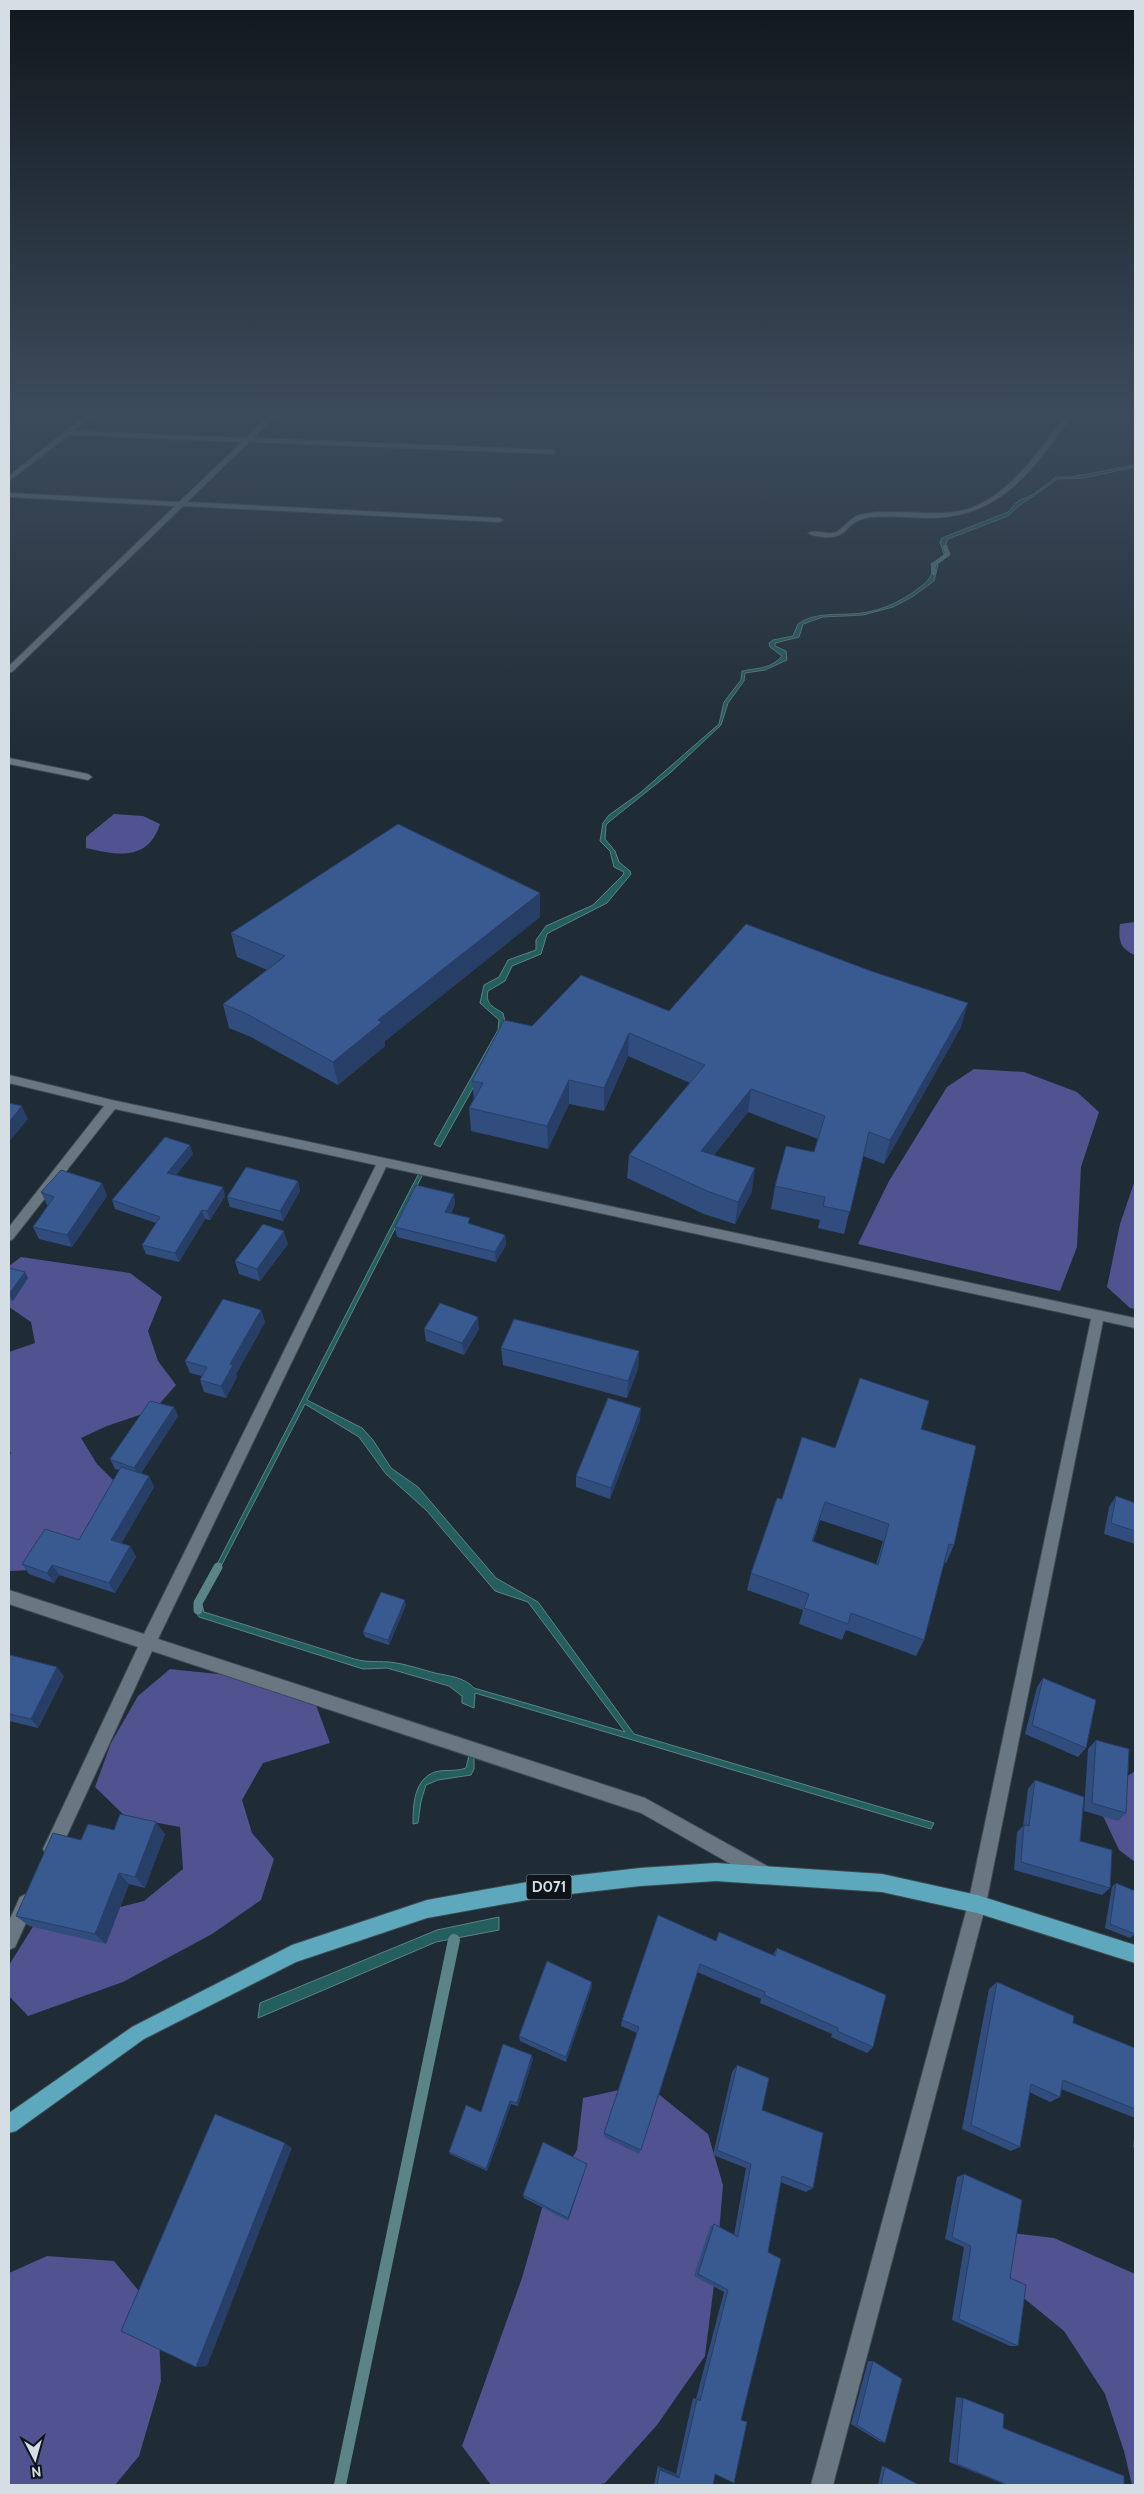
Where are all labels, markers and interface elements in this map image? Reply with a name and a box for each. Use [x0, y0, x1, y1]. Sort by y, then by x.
road number: D071 [526, 1874, 572, 1900]
north arrow [10, 2434, 60, 2484]
text: N [30, 2462, 42, 2481]

